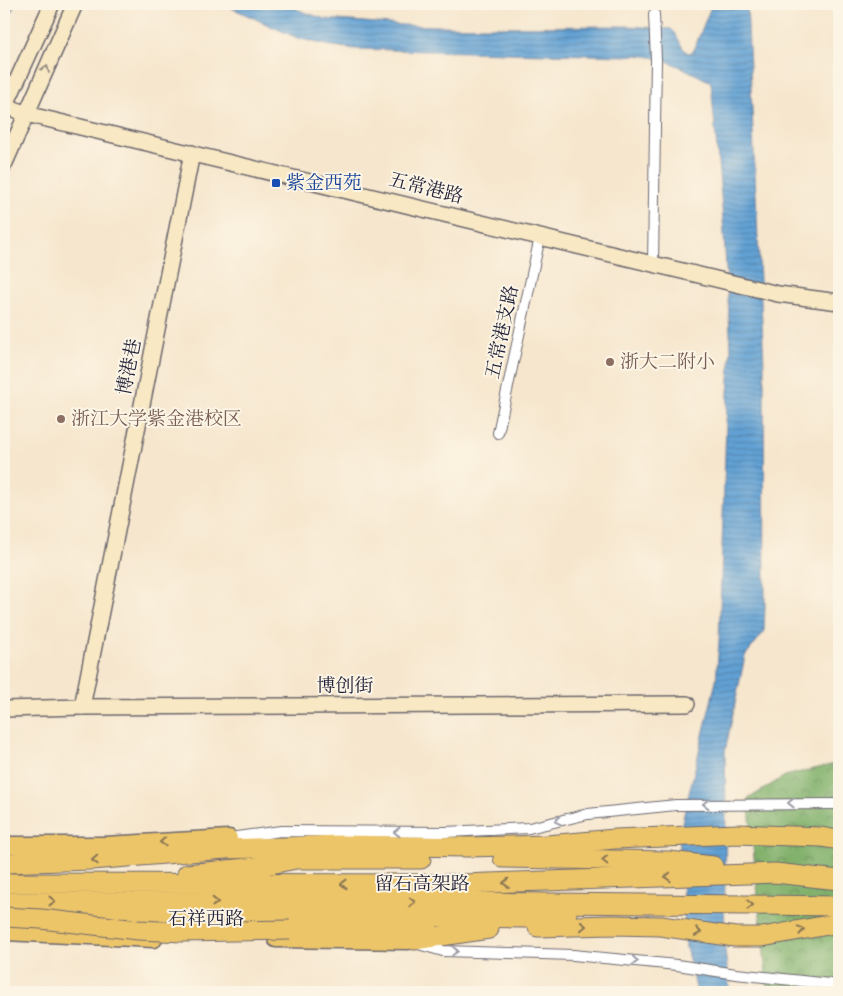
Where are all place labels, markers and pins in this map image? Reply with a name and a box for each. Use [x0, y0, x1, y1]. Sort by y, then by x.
place label: 紫金西苑 [286, 170, 362, 196]
marker: 紫金西苑 [270, 177, 282, 189]
place label: 浙大二附小 [620, 349, 715, 375]
marker: 浙大二附小 [604, 356, 616, 368]
place label: 浙江大学紫金港校区 [71, 406, 242, 432]
marker: 浙江大学紫金港校区 [55, 413, 67, 425]

